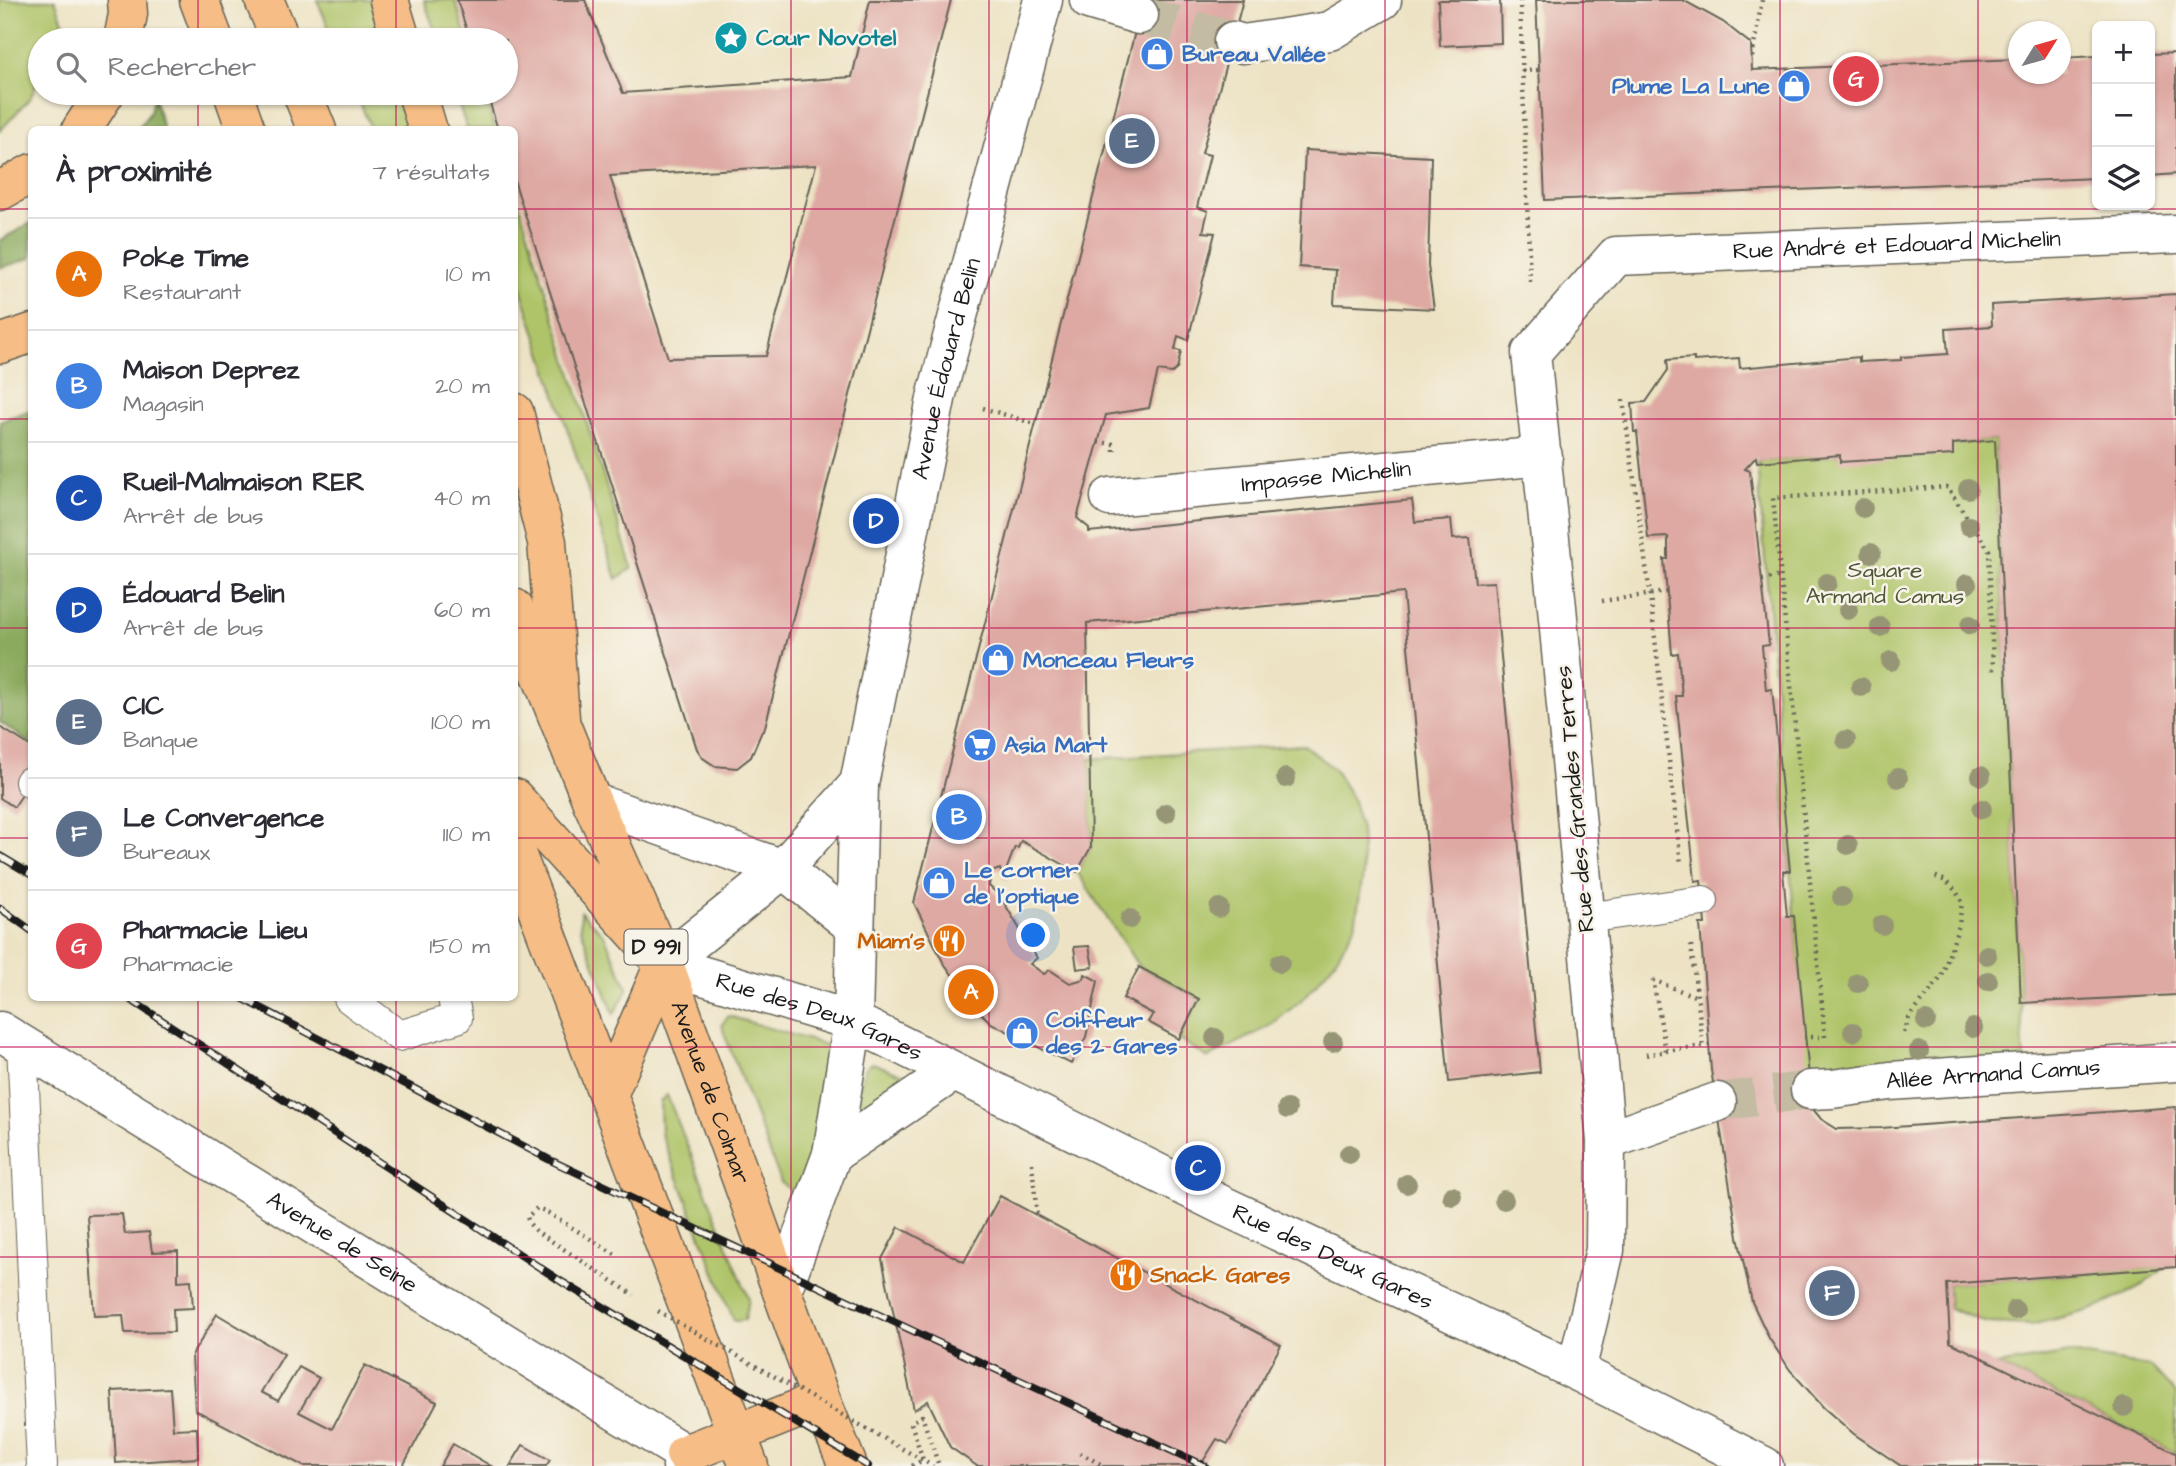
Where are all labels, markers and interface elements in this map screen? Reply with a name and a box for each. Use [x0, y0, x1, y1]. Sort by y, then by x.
place icon: Cour Novotel [712, 19, 750, 57]
north arrow [2008, 21, 2071, 84]
map controls [2092, 21, 2155, 210]
button: + [2092, 21, 2155, 84]
place label: Cour Novotel [756, 22, 897, 54]
search box [28, 28, 518, 105]
shop icon: Bureau Vallée [1138, 35, 1176, 73]
place label: Bureau Vallée [1182, 38, 1327, 70]
icon: search [52, 48, 90, 86]
text: Rechercher [108, 49, 256, 85]
pin: G [1833, 53, 1879, 105]
shop icon: Plume La Lune [1775, 67, 1813, 105]
place label: Plume La Lune [1612, 70, 1771, 102]
button: − [2092, 84, 2155, 147]
pin: E [1109, 115, 1155, 167]
button: layers [2092, 147, 2155, 210]
text: À proximité [56, 151, 212, 193]
text: 7 résultats [373, 156, 490, 188]
street label: Rue André et Edouard Michelin [1732, 223, 2061, 267]
text: Poke Time [123, 240, 249, 276]
street label: Avenue Édouard Belin [904, 255, 989, 482]
text: A [72, 258, 86, 290]
text: 10 m [445, 258, 490, 290]
text: Restaurant [123, 276, 241, 308]
text: Maison Deprez [123, 352, 299, 388]
text: B [71, 370, 87, 402]
text: 20 m [435, 370, 490, 402]
text: Magasin [123, 388, 204, 420]
street label: Impasse Michelin [1240, 453, 1412, 500]
text: Rueil-Malmaison RER [123, 464, 365, 500]
text: C [71, 482, 87, 514]
text: 40 m [433, 482, 490, 514]
pin: D [853, 495, 899, 547]
text: Arrêt de bus [123, 500, 264, 532]
park label: Square Armand Camus [1806, 554, 1964, 612]
text: Édouard Belin [123, 576, 284, 612]
text: D [72, 594, 86, 626]
text: 60 m [434, 594, 490, 626]
text: Arrêt de bus [123, 612, 264, 644]
shop icon: Monceau Fleurs [979, 641, 1017, 679]
place label: Monceau Fleurs [1023, 644, 1194, 676]
street label: Rue des Grandes Terres [1547, 664, 1603, 934]
text: CIC [123, 688, 164, 724]
text: E [72, 706, 86, 738]
text: 100 m [431, 706, 490, 738]
text: Banque [123, 724, 199, 756]
supermarket icon: Asia Mart [961, 726, 999, 764]
place label: Asia Mart [1004, 729, 1108, 761]
pin: B [936, 791, 982, 843]
text: Le Convergence [123, 800, 324, 836]
text: F [71, 818, 87, 850]
text: 110 m [442, 818, 490, 850]
text: Bureaux [123, 836, 210, 868]
place label: Le corner de l'optique [963, 854, 1080, 912]
shop icon: Le corner de l'optique [920, 864, 958, 902]
text: Pharmacie Lieu [123, 912, 308, 948]
your location [1016, 918, 1050, 952]
restaurant icon: Miam's [930, 922, 968, 960]
place label: Miam's [858, 925, 925, 957]
text: G [71, 930, 87, 962]
text: 150 m [429, 930, 490, 962]
road number: D 991 [624, 930, 688, 964]
text: Pharmacie [123, 948, 234, 980]
street label: Rue des Deux Gares [712, 965, 928, 1069]
pin: A [948, 966, 994, 1018]
street label: Avenue de Colmar [663, 997, 758, 1189]
place label: Coiffeur des 2 Gares [1045, 1004, 1178, 1062]
shop icon: Coiffeur des 2 Gares [1003, 1014, 1041, 1052]
street label: Allée Armand Camus [1885, 1051, 2101, 1097]
pin: C [1175, 1142, 1221, 1194]
street label: Avenue de Seine [260, 1183, 424, 1301]
street label: Rue des Deux Gares [1227, 1196, 1438, 1318]
restaurant icon: Snack Gares [1107, 1256, 1145, 1294]
place label: Snack Gares [1149, 1259, 1291, 1291]
pin: F [1809, 1267, 1855, 1319]

